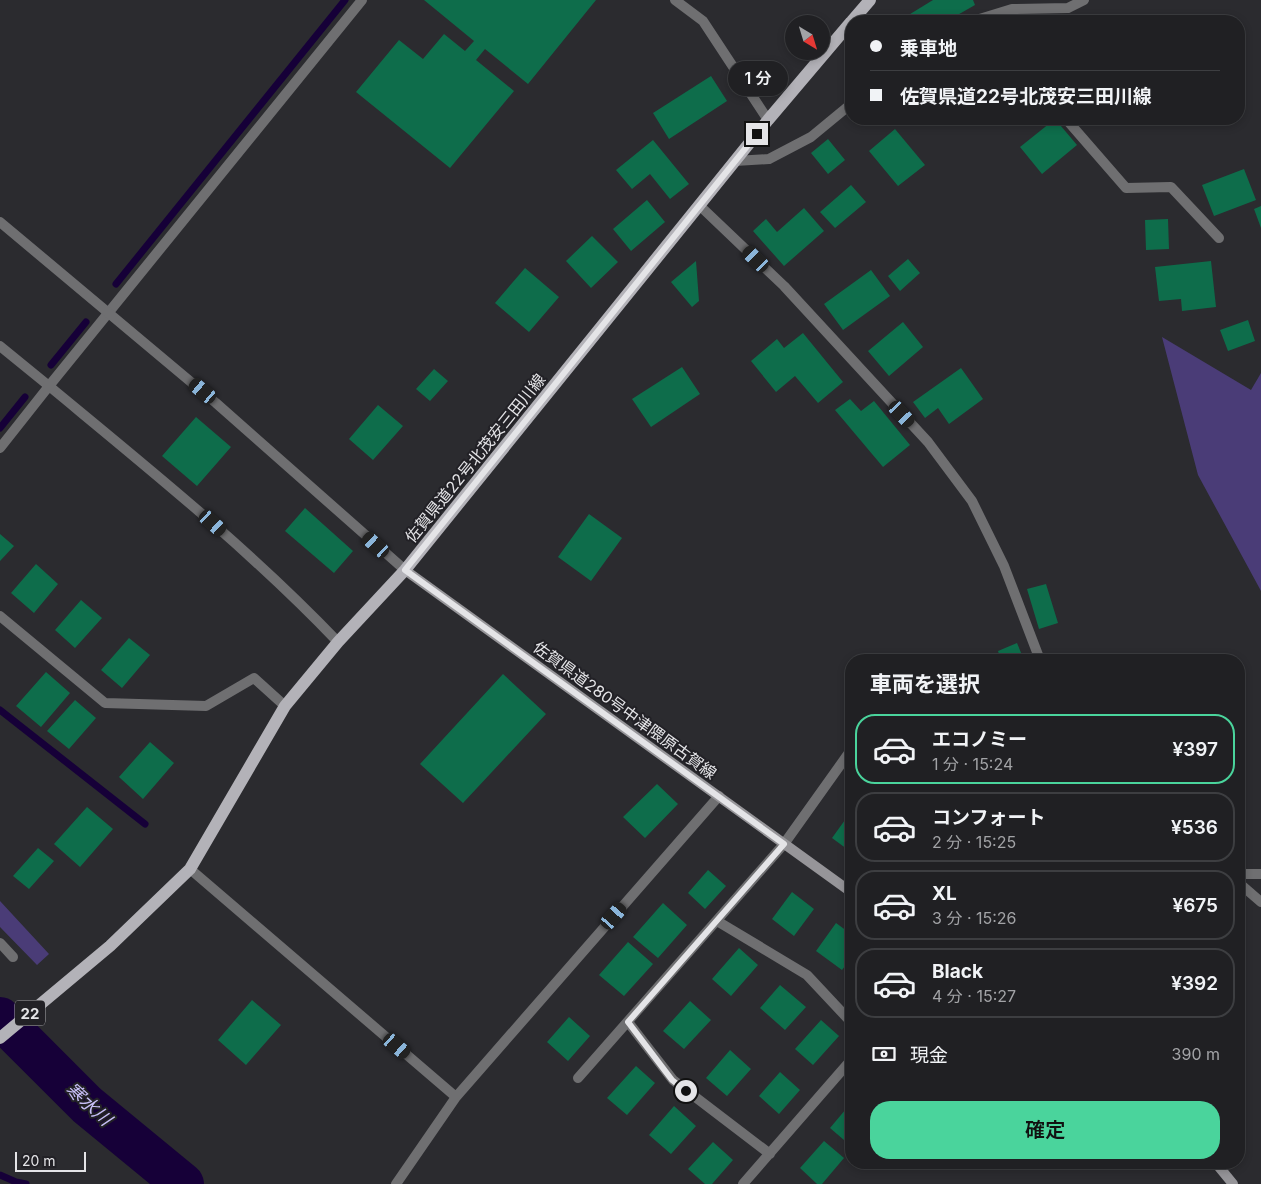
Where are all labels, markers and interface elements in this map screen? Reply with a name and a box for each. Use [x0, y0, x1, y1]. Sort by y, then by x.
north arrow [785, 15, 830, 60]
map controls [785, 15, 830, 60]
text: 乗車地 [900, 37, 957, 60]
callout: 1 分 [727, 62, 787, 96]
text: 1 分 [745, 68, 771, 88]
text: 佐賀県道22号北茂安三田川線 [900, 85, 1152, 108]
route end [746, 123, 768, 145]
car [739, 243, 772, 275]
street label: 佐賀県道22号北茂安三田川線 [401, 370, 549, 546]
car [186, 376, 219, 406]
car [886, 398, 917, 430]
car [196, 507, 229, 539]
car [359, 529, 392, 561]
street label: 佐賀県道280号中津隈原古賀線 [529, 637, 721, 783]
text: 車両を選択 [870, 671, 980, 697]
icon: car [872, 727, 917, 772]
text: エコノミー [932, 728, 1027, 751]
text: ¥397 [1172, 738, 1218, 761]
text: 1 分 · 15:24 [932, 754, 1013, 774]
icon: car [872, 805, 917, 850]
text: コンフォート [932, 806, 1045, 829]
text: ¥536 [1171, 816, 1218, 839]
text: 2 分 · 15:25 [932, 832, 1016, 852]
text: XL [932, 882, 957, 905]
icon: car [872, 883, 917, 928]
text: ¥675 [1172, 894, 1218, 917]
car [598, 900, 629, 932]
text: 3 分 · 15:26 [932, 908, 1017, 928]
text: Black [932, 960, 983, 983]
icon: car [872, 961, 917, 1006]
text: ¥392 [1171, 972, 1218, 995]
text: 4 分 · 15:27 [932, 986, 1016, 1006]
road number: 22 [15, 1000, 45, 1026]
car [380, 1030, 413, 1062]
icon: cash [870, 1040, 898, 1068]
text: 現金 [910, 1044, 948, 1067]
text: 390 m [1172, 1044, 1220, 1064]
water label: 寒水川 [62, 1078, 118, 1131]
route start [675, 1080, 697, 1102]
button: 確定 [870, 1101, 1220, 1159]
scale bar [15, 1149, 86, 1172]
text: 20 m [22, 1152, 56, 1169]

